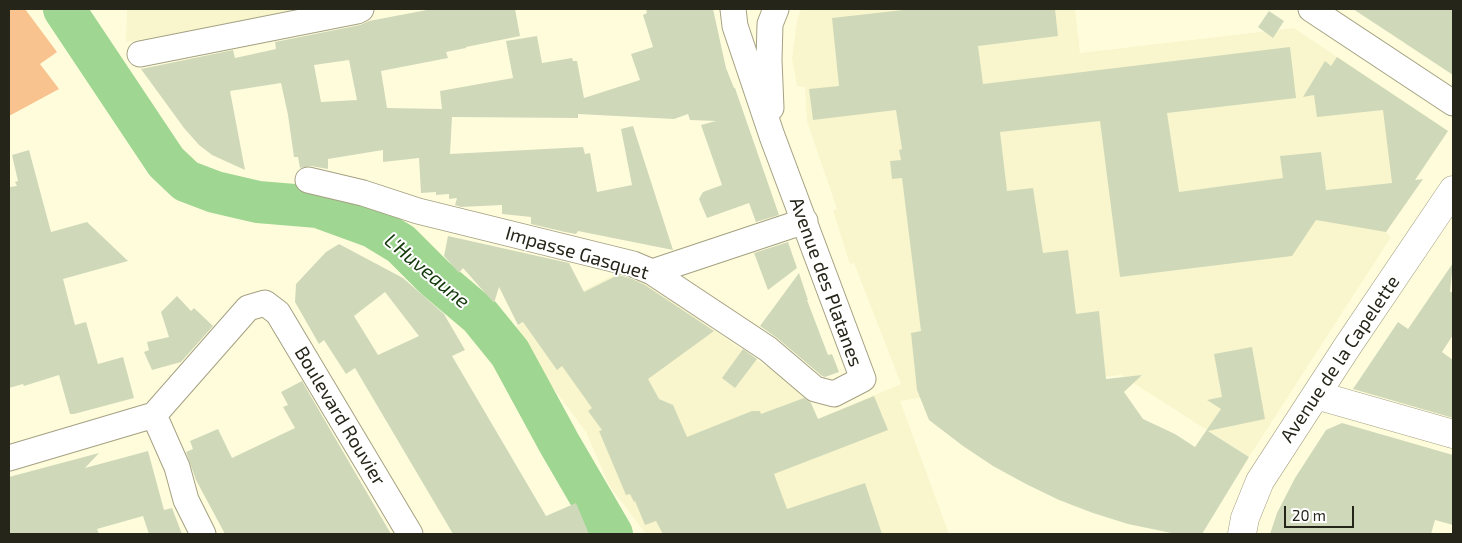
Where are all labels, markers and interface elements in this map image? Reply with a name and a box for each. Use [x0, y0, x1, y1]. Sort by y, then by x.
street label: Avenue des Platanes [785, 194, 867, 370]
street label: Impasse Gasquet [503, 222, 651, 284]
water label: L'Huveaune [380, 228, 474, 314]
street label: Avenue de la Capelette [1276, 271, 1404, 447]
street label: Boulevard Rouvier [290, 342, 390, 490]
scale bar [1287, 496, 1357, 528]
text: 20 m [1292, 506, 1326, 524]

